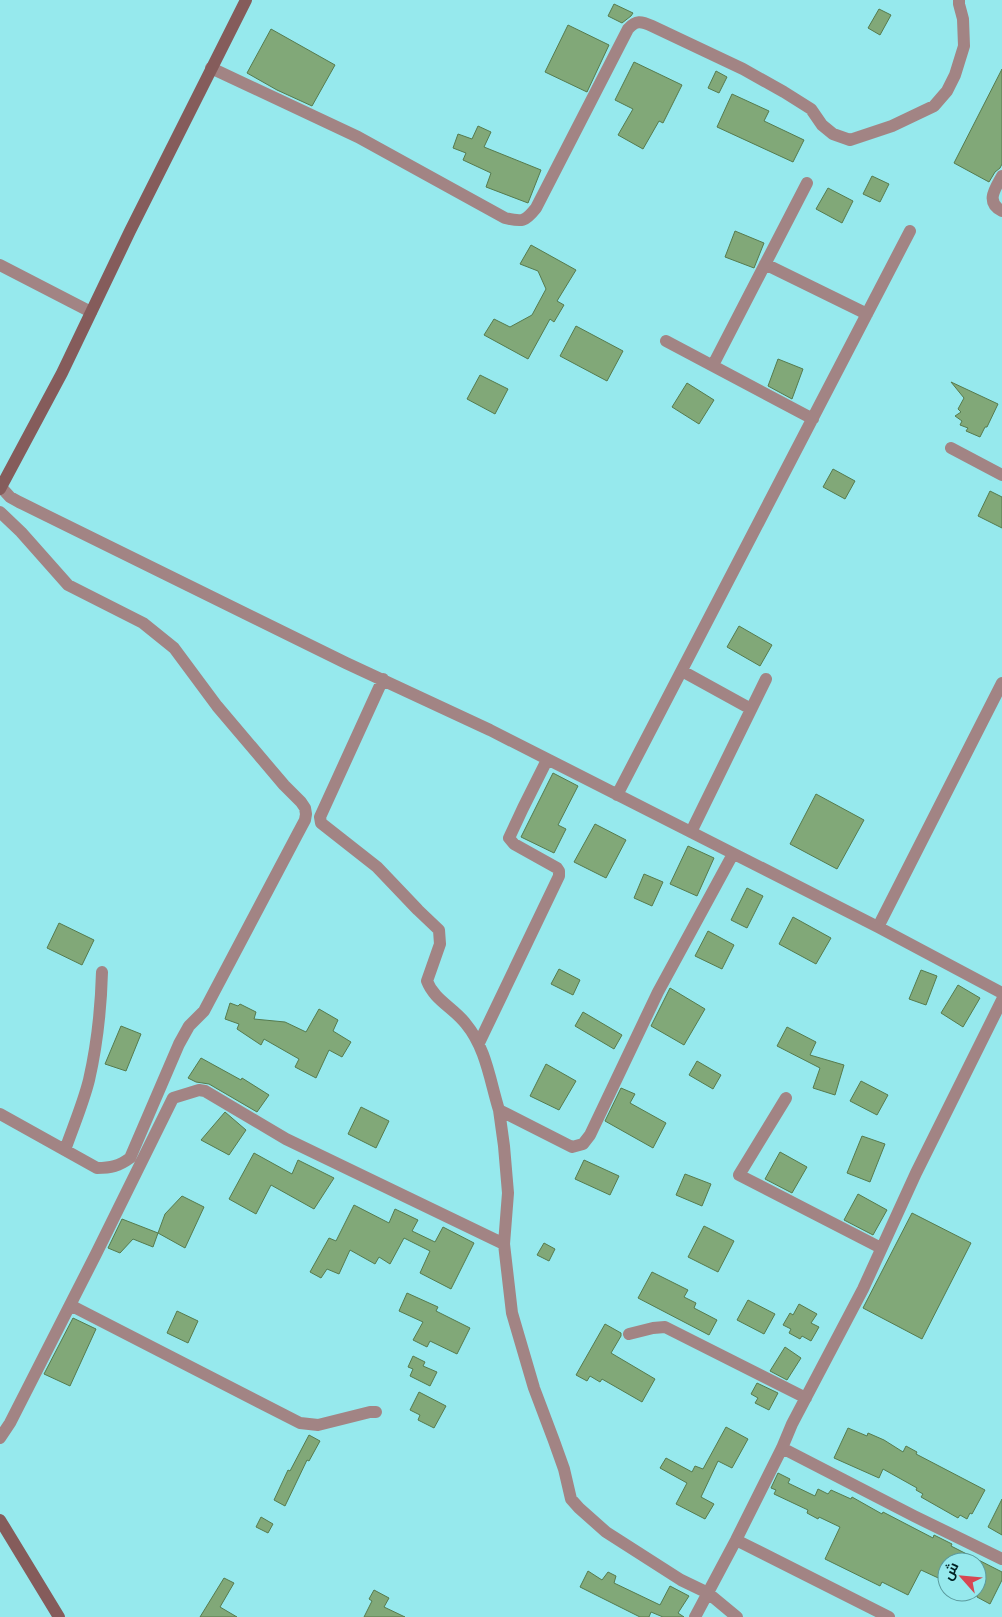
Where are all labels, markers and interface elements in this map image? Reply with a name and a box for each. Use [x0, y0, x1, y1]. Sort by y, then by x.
north arrow [937, 1552, 987, 1602]
text: ش [939, 1559, 963, 1583]

